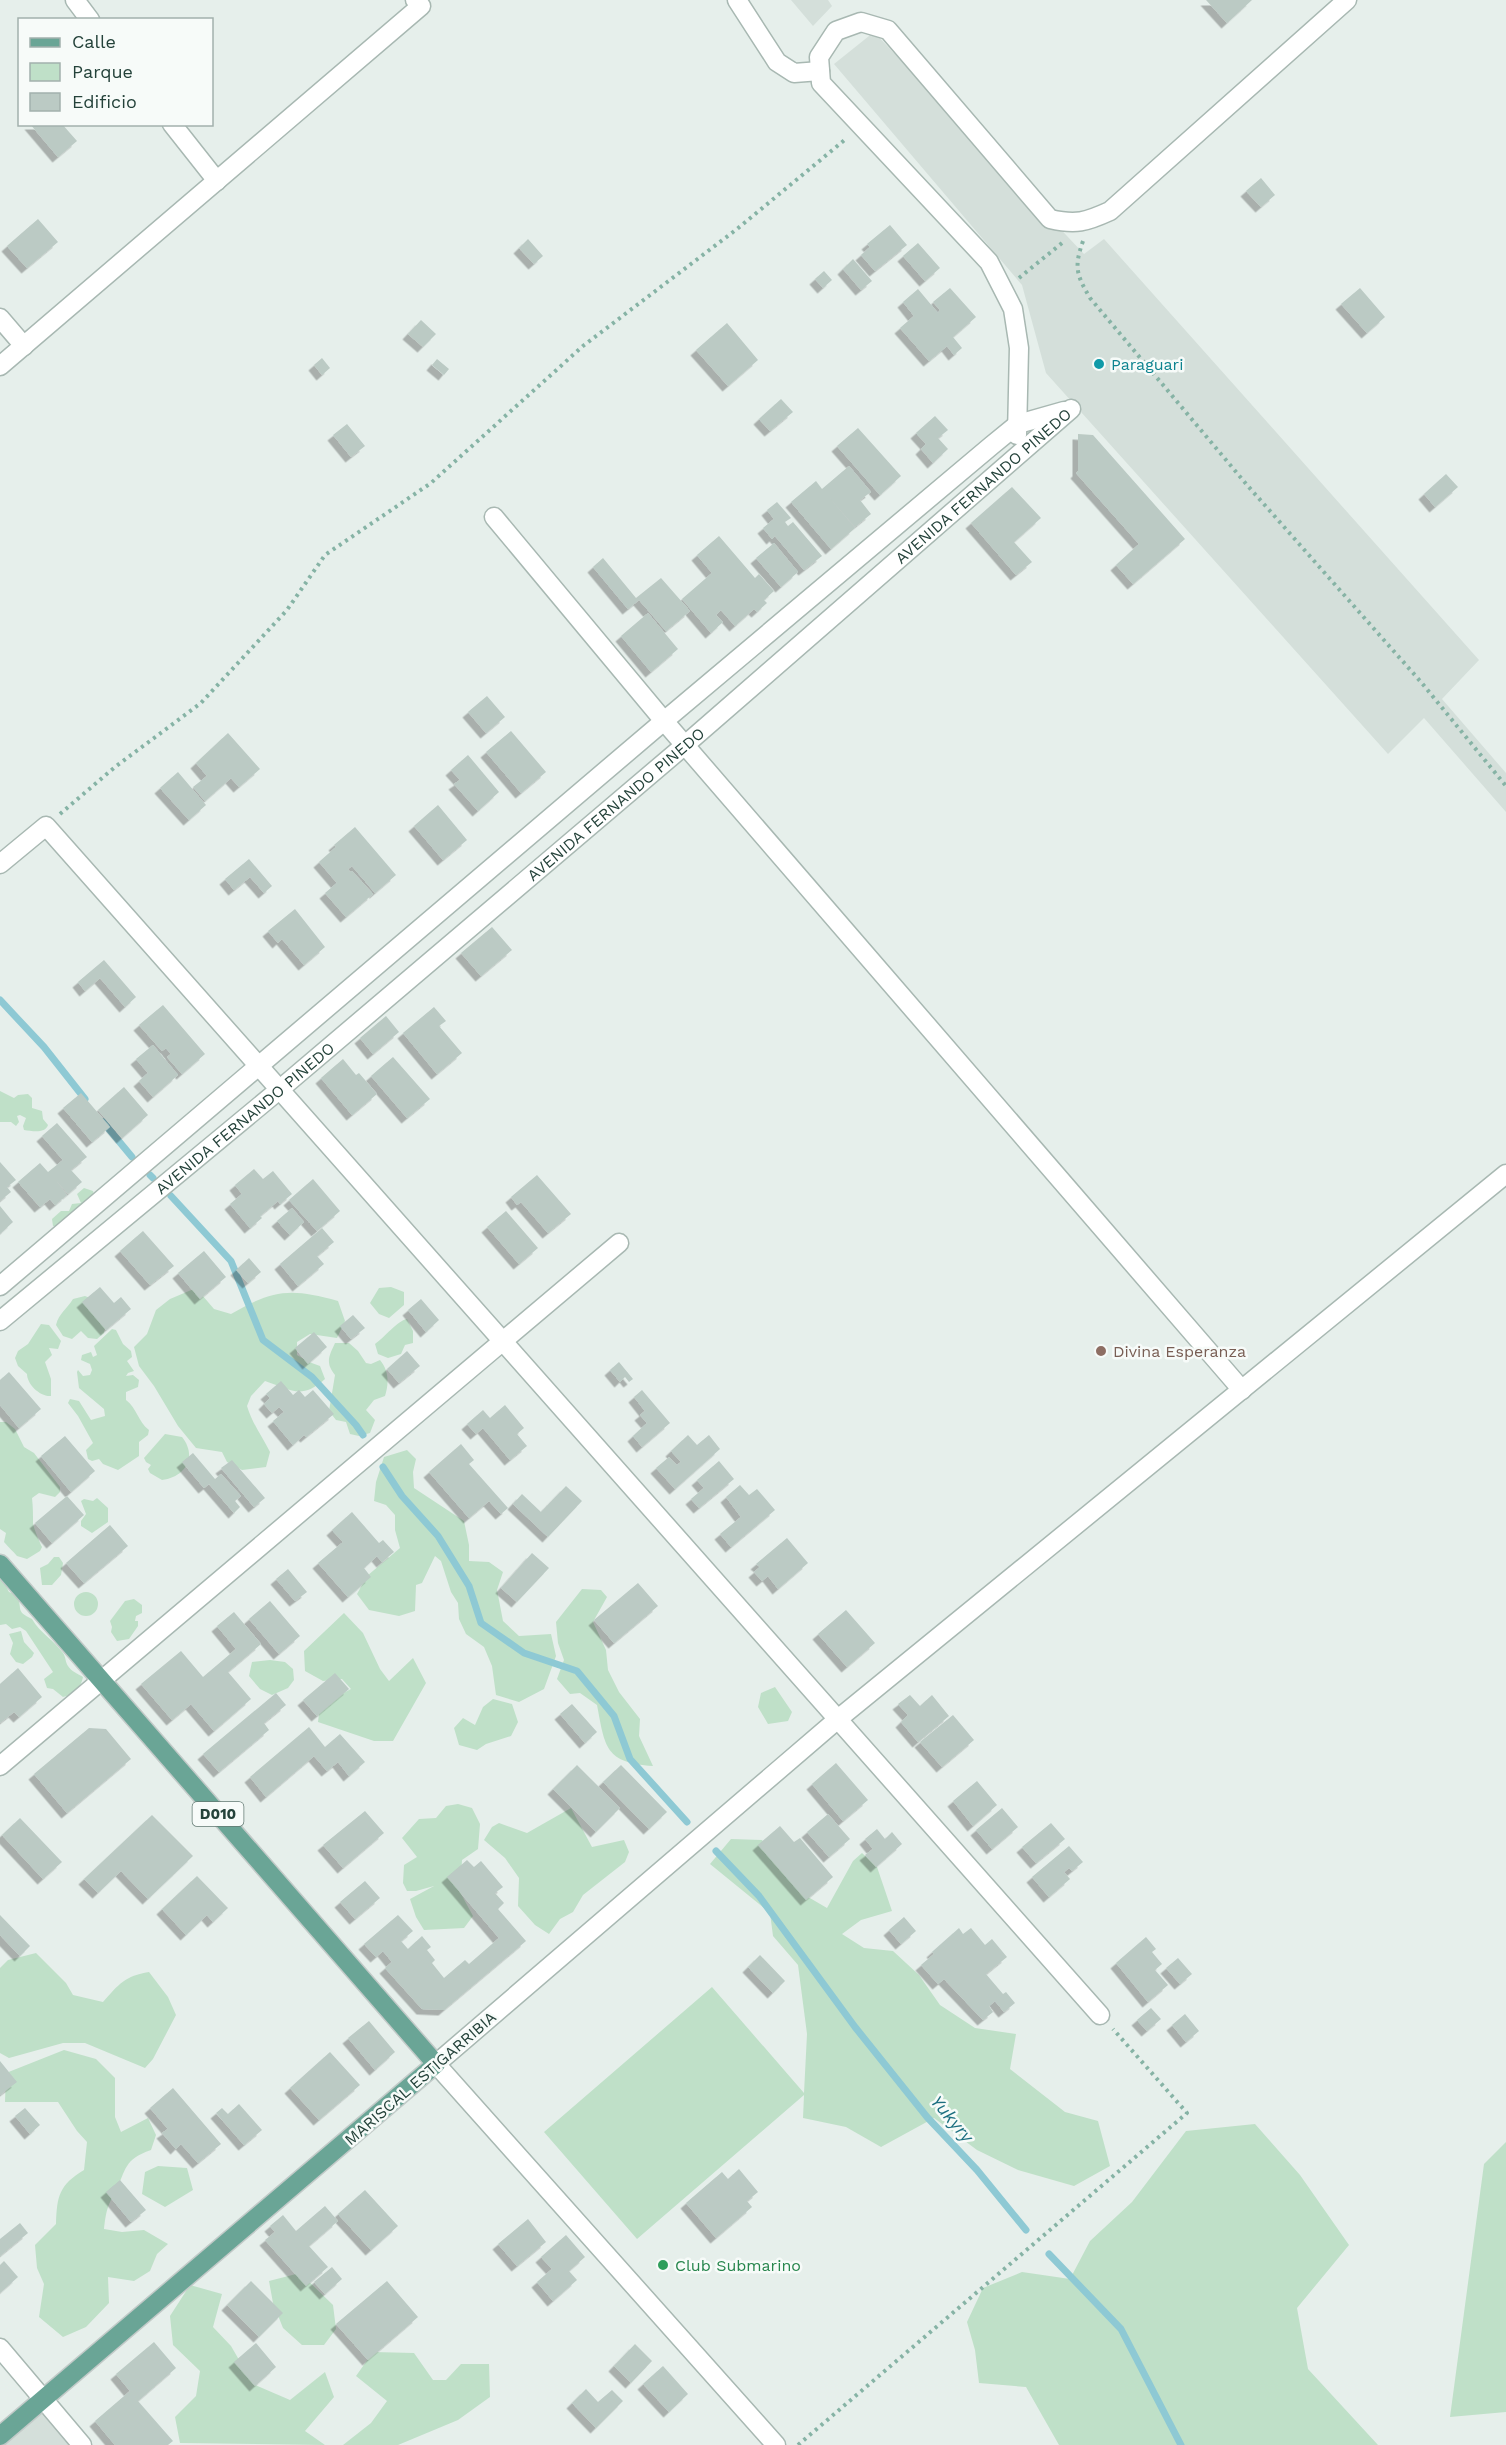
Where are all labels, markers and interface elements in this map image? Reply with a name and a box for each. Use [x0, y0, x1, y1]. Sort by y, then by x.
legend [18, 18, 213, 126]
text: Calle [72, 31, 116, 52]
text: Parque [72, 61, 133, 82]
text: Edificio [72, 91, 137, 112]
place label: Paraguari [1111, 355, 1183, 374]
marker: Paraguari [1092, 357, 1106, 371]
street label: AVENIDA FERNANDO PINEDO [891, 404, 1075, 568]
street label: AVENIDA FERNANDO PINEDO [523, 723, 709, 885]
street label: AVENIDA FERNANDO PINEDO [152, 1038, 338, 1198]
place label: Divina Esperanza [1113, 1342, 1246, 1361]
marker: Divina Esperanza [1094, 1344, 1108, 1358]
road number: D010 [192, 1802, 244, 1826]
street label: MARISCAL ESTIGARRIBIA [341, 2007, 500, 2149]
water label: Yukyry [927, 2091, 979, 2148]
place label: Club Submarino [675, 2256, 801, 2275]
marker: Club Submarino [656, 2258, 670, 2272]

